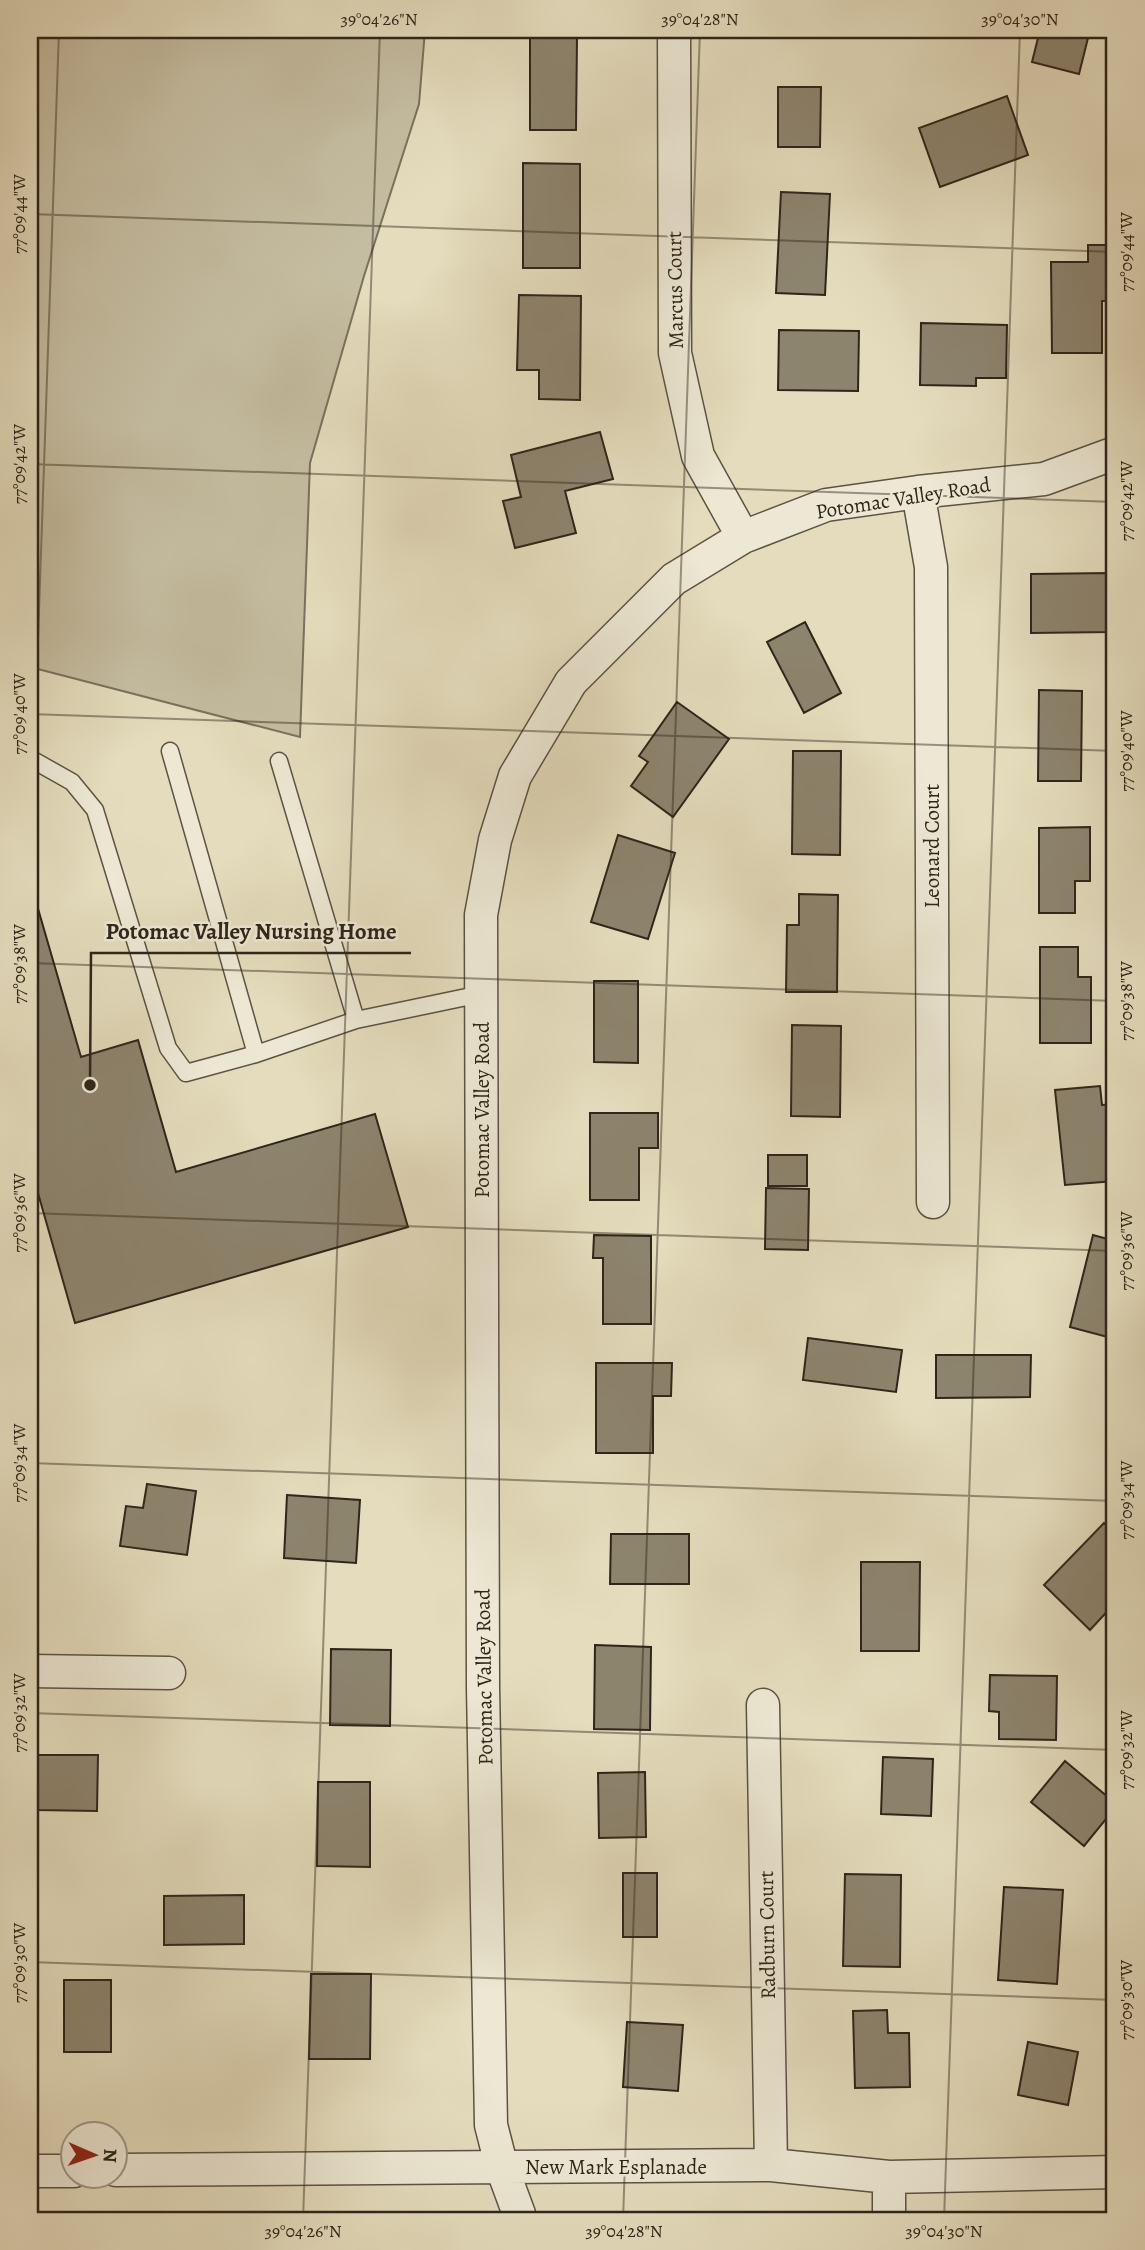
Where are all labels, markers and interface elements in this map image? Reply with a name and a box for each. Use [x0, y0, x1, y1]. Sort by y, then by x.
text: 39°04'26"N [340, 7, 418, 31]
text: 39°04'28"N [661, 7, 739, 31]
text: 39°04'30"N [981, 7, 1059, 31]
text: 77°09'44"W [7, 174, 31, 254]
text: 77°09'44"W [1114, 212, 1138, 292]
street label: Marcus Court [660, 231, 690, 349]
text: 77°09'42"W [7, 424, 31, 504]
text: 77°09'42"W [1114, 461, 1138, 541]
street label: Potomac Valley Road [814, 470, 993, 526]
text: 77°09'40"W [7, 673, 31, 755]
text: 77°09'40"W [1114, 710, 1138, 792]
street label: Leonard Court [918, 784, 946, 908]
callout: Potomac Valley Nursing Home [91, 909, 411, 953]
text: Potomac Valley Nursing Home [105, 916, 397, 947]
text: 77°09'38"W [7, 924, 31, 1004]
text: 77°09'38"W [1114, 961, 1138, 1041]
street label: Potomac Valley Road [468, 1021, 496, 1198]
text: 77°09'36"W [7, 1173, 31, 1253]
text: 77°09'36"W [1114, 1211, 1138, 1291]
text: 77°09'34"W [7, 1423, 31, 1503]
text: 77°09'34"W [1114, 1460, 1138, 1540]
street label: Potomac Valley Road [468, 1588, 500, 1766]
text: 77°09'32"W [7, 1673, 31, 1753]
text: 77°09'32"W [1114, 1710, 1138, 1790]
street label: Radburn Court [752, 1870, 782, 2000]
text: 77°09'30"W [7, 1922, 31, 2003]
text: 77°09'30"W [1114, 1959, 1138, 2040]
north arrow [60, 2120, 130, 2190]
text: N [97, 2148, 123, 2163]
street label: New Mark Esplanade [525, 2153, 707, 2181]
text: 39°04'26"N [264, 2219, 342, 2243]
text: 39°04'28"N [585, 2219, 663, 2243]
text: 39°04'30"N [905, 2219, 983, 2243]

